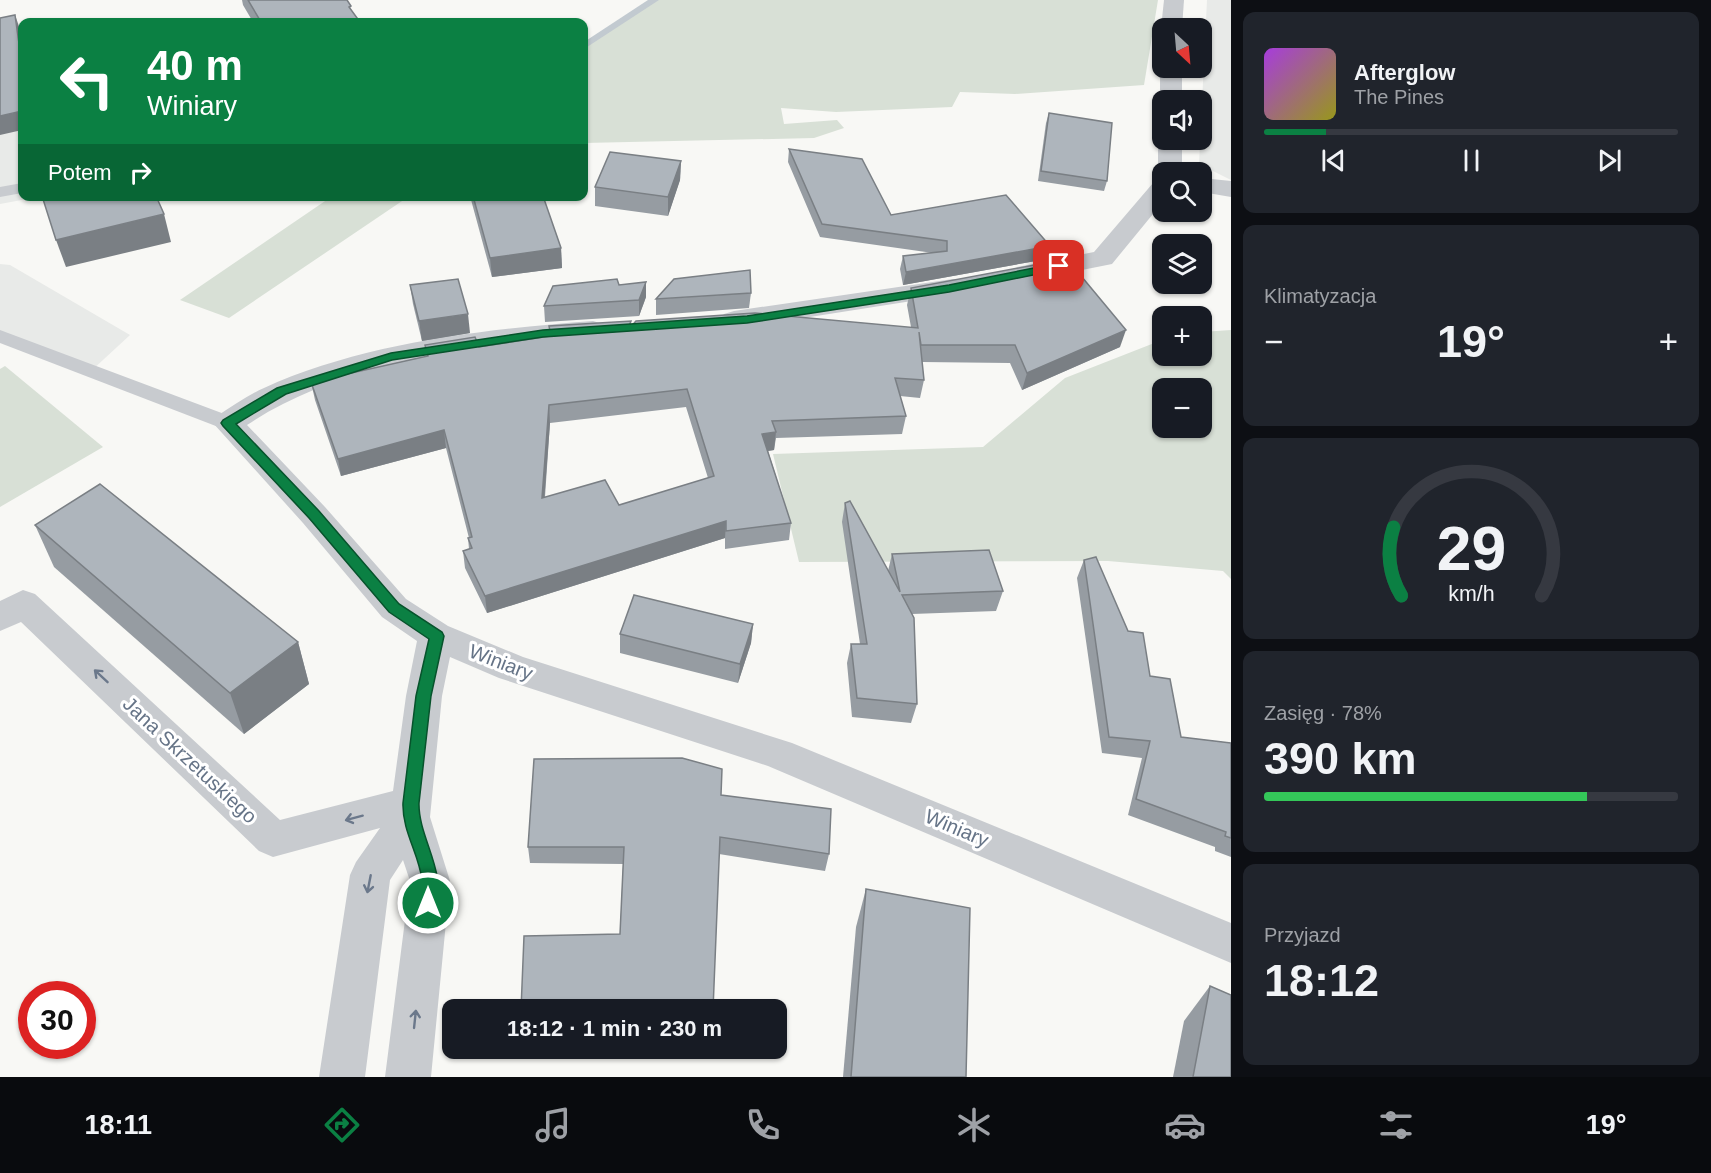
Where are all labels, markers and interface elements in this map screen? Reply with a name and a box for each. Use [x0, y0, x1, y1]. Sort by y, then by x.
north arrow [1152, 18, 1212, 78]
map controls [1152, 18, 1212, 438]
icon: left [48, 42, 126, 120]
text: 40 m [147, 42, 243, 89]
text: Afterglow [1354, 60, 1455, 85]
text: The Pines [1354, 86, 1444, 108]
button: sound [1152, 90, 1212, 150]
text: Winiary [147, 91, 237, 121]
icon: previous [1317, 144, 1350, 177]
icon: pause [1455, 144, 1488, 177]
icon: next [1593, 144, 1626, 177]
icon: right [124, 156, 157, 189]
text: Potem [48, 160, 112, 185]
button: search [1152, 162, 1212, 222]
button: layers [1152, 234, 1212, 294]
pin [1033, 240, 1084, 291]
icon: arrive [1042, 249, 1075, 282]
text: Klimatyzacja [1264, 285, 1376, 307]
button: + [1152, 306, 1212, 366]
text: 19° [1437, 316, 1505, 367]
text: − [1264, 323, 1283, 360]
text: + [1659, 323, 1678, 360]
button: − [1152, 378, 1212, 438]
text: 29 [1436, 514, 1506, 583]
text: km/h [1448, 582, 1494, 606]
street label: Winiary [466, 640, 536, 684]
one-way arrow [93, 669, 108, 683]
street label: Jana Skrzetuskiego [119, 692, 261, 828]
text: Zasięg · 78% [1264, 702, 1382, 724]
text: 390 km [1264, 733, 1417, 784]
street label: Winiary [922, 805, 992, 851]
one-way arrow [345, 812, 364, 824]
position arrow [396, 871, 460, 935]
one-way arrow [363, 874, 374, 893]
text: Przyjazd [1264, 924, 1341, 946]
text: 18:12 [1264, 955, 1379, 1006]
speed limit sign: 30 [18, 981, 96, 1059]
one-way arrow [410, 1009, 421, 1029]
text: 18:12 · 1 min · 230 m [507, 1016, 722, 1041]
icon: directions [321, 1104, 363, 1146]
icon: music [532, 1104, 574, 1146]
icon: phone [742, 1104, 784, 1146]
icon: climate [953, 1104, 995, 1146]
icon: car [1164, 1104, 1206, 1146]
icon: filters [1375, 1104, 1417, 1146]
text: 18:11 [84, 1110, 152, 1140]
text: 19° [1586, 1110, 1627, 1140]

